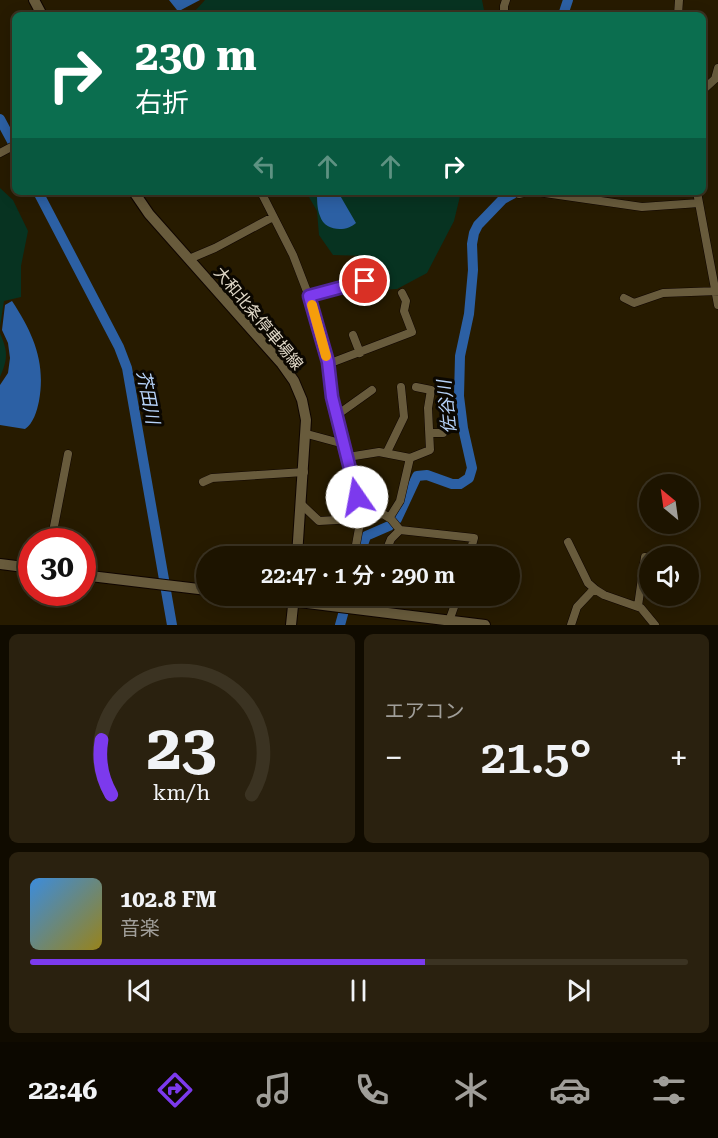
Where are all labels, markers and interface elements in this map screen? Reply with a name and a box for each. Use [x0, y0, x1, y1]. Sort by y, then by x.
text: 230 m [135, 31, 257, 80]
icon: right [36, 36, 114, 114]
text: 右折 [135, 87, 189, 119]
icon: left [248, 150, 281, 183]
icon: ahead [311, 150, 344, 183]
icon: ahead [374, 150, 407, 183]
icon: right [437, 150, 470, 183]
pin [339, 255, 390, 306]
street label: 大和北条停車場線 [210, 263, 307, 373]
icon: arrive [348, 264, 381, 297]
water label: 芥田川 [133, 368, 164, 427]
water label: 佐谷川 [433, 377, 460, 435]
position arrow [325, 465, 389, 529]
north arrow [639, 474, 699, 534]
map controls [639, 474, 699, 606]
speed limit sign: 30 [18, 528, 96, 606]
button: sound [639, 546, 699, 606]
text: 22:47 · 1 分 · 290 m [261, 563, 455, 588]
text: エアコン [385, 699, 465, 723]
text: 23 [147, 711, 217, 784]
text: 21.5° [481, 731, 592, 784]
text: − [385, 738, 403, 777]
text: + [670, 738, 688, 777]
text: km/h [153, 781, 211, 806]
text: 102.8 FM [120, 887, 217, 912]
text: 音楽 [120, 916, 160, 940]
icon: previous [123, 974, 156, 1007]
icon: pause [342, 974, 375, 1007]
icon: next [562, 974, 595, 1007]
icon: directions [154, 1069, 196, 1111]
icon: music [253, 1069, 295, 1111]
icon: phone [351, 1069, 393, 1111]
icon: climate [450, 1069, 492, 1111]
icon: car [549, 1069, 591, 1111]
icon: filters [648, 1069, 690, 1111]
text: 22:46 [28, 1074, 97, 1106]

